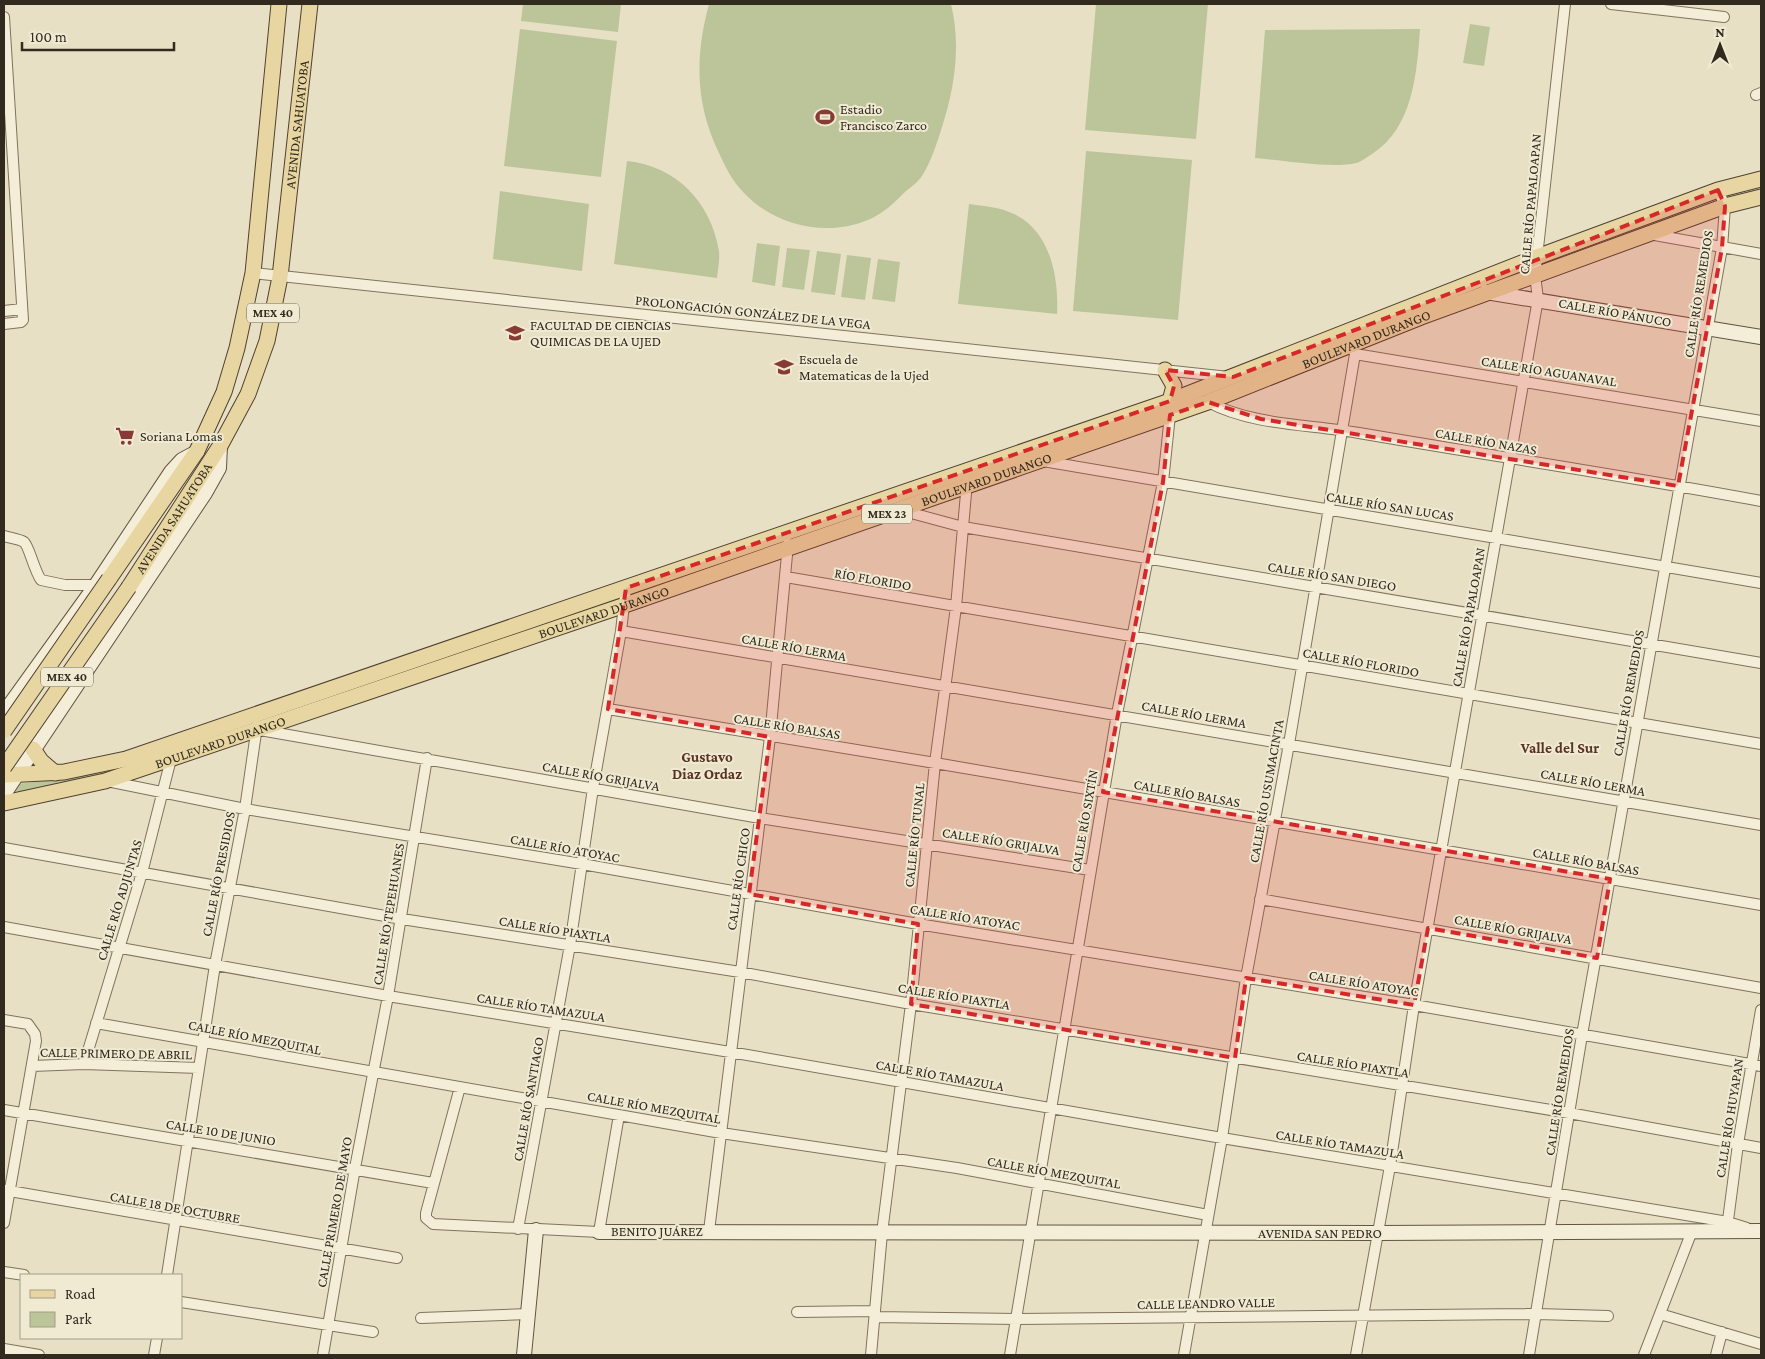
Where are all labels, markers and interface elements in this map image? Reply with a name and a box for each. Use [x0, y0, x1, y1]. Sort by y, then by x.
scale bar [22, 20, 175, 52]
north arrow [1695, 20, 1745, 70]
text: N [1715, 24, 1725, 40]
text: 100 m [30, 29, 67, 45]
street label: AVENIDA SAHUATOBA [282, 59, 312, 189]
place label: Estadio Francisco Zarco [840, 101, 927, 133]
sports icon: Estadio Francisco Zarco [814, 106, 836, 128]
street label: CALLE RÍO PAPALOAPAN [1516, 133, 1544, 275]
street label: CALLE RÍO REMEDIOS [1680, 229, 1716, 359]
street label: PROLONGACIÓN GONZÁLEZ DE LA VEGA [635, 292, 872, 332]
street label: CALLE RÍO PÁNUCO [1557, 294, 1673, 330]
road number: MEX 40 [247, 304, 299, 322]
street label: BOULEVARD DURANGO [1300, 306, 1433, 372]
place label: FACULTAD DE CIENCIAS QUIMICAS DE LA UJED [530, 317, 671, 349]
school or university icon: FACULTAD DE CIENCIAS QUIMICAS DE LA UJED [504, 322, 526, 344]
place label: Escuela de Matematicas de la Ujed [799, 351, 930, 384]
street label: CALLE RÍO AGUANAVAL [1480, 352, 1618, 390]
school or university icon: Escuela de Matematicas de la Ujed [773, 356, 795, 378]
street label: CALLE RÍO NAZAS [1434, 424, 1539, 458]
supermarket icon: Soriana Lomas [114, 425, 136, 447]
place label: Soriana Lomas [140, 428, 222, 444]
street label: BOULEVARD DURANGO [919, 449, 1054, 509]
street label: AVENIDA SAHUATOBA [132, 459, 215, 577]
street label: CALLE RÍO SAN LUCAS [1325, 488, 1455, 524]
road number: MEX 23 [862, 504, 912, 524]
street label: CALLE RÍO PAPALOAPAN [1448, 546, 1488, 688]
street label: CALLE RÍO SAN DIEGO [1267, 558, 1397, 594]
street label: RÍO FLORIDO [833, 564, 913, 594]
street label: BOULEVARD DURANGO [536, 582, 671, 642]
street label: CALLE RÍO REMEDIOS [1609, 628, 1647, 758]
street label: CALLE RÍO LERMA [740, 630, 848, 664]
street label: CALLE RÍO FLORIDO [1301, 644, 1421, 680]
road number: MEX 40 [41, 668, 93, 686]
street label: CALLE RÍO LERMA [1140, 697, 1248, 731]
street label: CALLE RÍO BALSAS [733, 710, 842, 742]
street label: BOULEVARD DURANGO [153, 712, 288, 772]
street label: CALLE RÍO USUMACINTA [1246, 718, 1287, 864]
district label: Valle del Sur [1520, 740, 1599, 756]
district label: Gustavo Diaz Ordaz [672, 749, 742, 782]
street label: CALLE RÍO GRIJALVA [541, 758, 661, 794]
street label: CALLE RÍO LERMA [1539, 765, 1647, 799]
street label: CALLE RÍO SIXTÍN [1067, 768, 1101, 874]
street label: CALLE RÍO BALSAS [1133, 776, 1242, 810]
street label: CALLE RÍO TUNAL [901, 782, 927, 888]
street label: CALLE RÍO PRESIDIOS [198, 810, 238, 938]
street label: CALLE RÍO GRIJALVA [941, 824, 1061, 858]
street label: CALLE RÍO CHICO [723, 827, 753, 931]
street label: CALLE RÍO ATOYAC [509, 830, 621, 866]
street label: CALLE RÍO ADJUNTAS [93, 837, 145, 962]
street label: CALLE RÍO TEPEHUANES [369, 841, 407, 986]
street label: CALLE RÍO BALSAS [1532, 844, 1641, 878]
street label: CALLE RÍO ATOYAC [909, 900, 1021, 934]
street label: CALLE RÍO GRIJALVA [1453, 911, 1573, 947]
street label: CALLE RÍO PIAXTLA [498, 912, 612, 946]
street label: CALLE RÍO ATOYAC [1308, 966, 1420, 1000]
street label: CALLE RÍO PIAXTLA [897, 979, 1011, 1013]
street label: CALLE RÍO TAMAZULA [475, 989, 607, 1025]
street label: CALLE RÍO MEZQUITAL [187, 1016, 323, 1058]
street label: CALLE RÍO REMEDIOS [1541, 1027, 1577, 1157]
street label: CALLE RÍO SANTIAGO [509, 1036, 547, 1162]
street label: CALLE PRIMERO DE ABRIL [40, 1044, 192, 1062]
street label: CALLE RÍO PIAXTLA [1296, 1047, 1410, 1081]
street label: CALLE RÍO TAMAZULA [875, 1056, 1006, 1094]
street label: CALLE RÍO HUYAPAN [1712, 1057, 1746, 1179]
street label: CALLE RÍO MEZQUITAL [586, 1087, 722, 1127]
street label: CALLE 10 DE JUNIO [165, 1115, 277, 1149]
street label: CALLE RÍO TAMAZULA [1274, 1126, 1406, 1162]
street label: CALLE PRIMERO DE MAYO [313, 1135, 355, 1289]
street label: CALLE RÍO MEZQUITAL [986, 1152, 1122, 1192]
street label: CALLE 18 DE OCTUBRE [109, 1188, 242, 1226]
street label: BENITO JUÁREZ [611, 1223, 703, 1239]
street label: AVENIDA SAN PEDRO [1258, 1225, 1382, 1241]
legend [20, 1274, 182, 1339]
text: Road [65, 1286, 96, 1302]
street label: CALLE LEANDRO VALLE [1137, 1294, 1276, 1312]
text: Park [65, 1311, 92, 1327]

